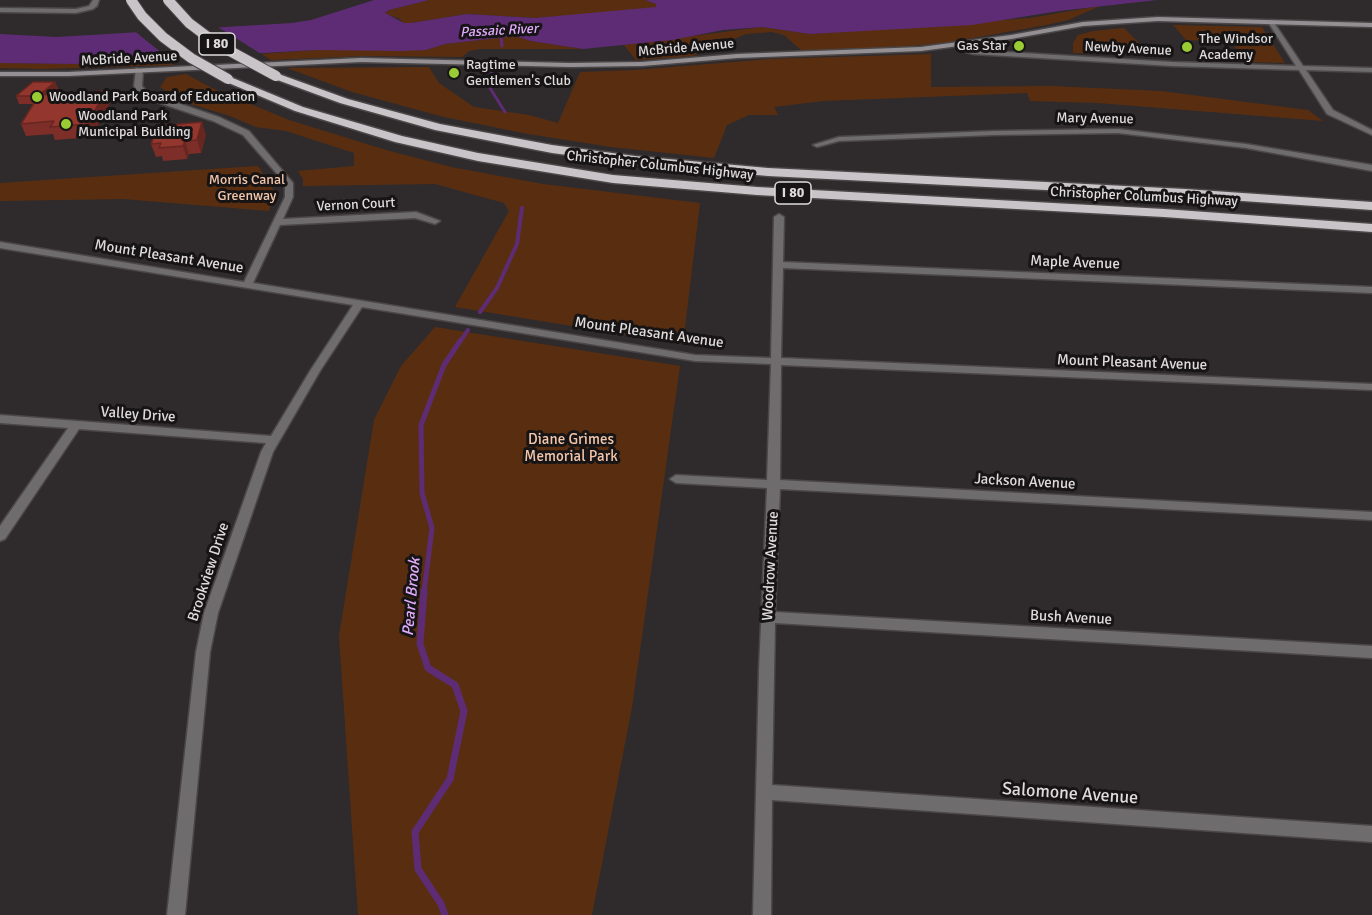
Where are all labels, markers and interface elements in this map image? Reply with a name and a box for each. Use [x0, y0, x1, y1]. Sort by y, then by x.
water label: Passaic River [460, 21, 538, 41]
place label: The Windsor Academy [1199, 31, 1273, 63]
road number: I 80 [199, 33, 235, 55]
street label: McBride Avenue [637, 35, 735, 61]
place label: Gas Star [957, 38, 1007, 54]
street label: Newby Avenue [1084, 38, 1172, 60]
marker: Gas Star [1012, 39, 1026, 53]
marker: The Windsor Academy [1180, 40, 1194, 54]
street label: McBride Avenue [80, 48, 178, 70]
place label: Ragtime Gentlemen's Club [466, 57, 571, 90]
marker: Ragtime Gentlemen's Club [447, 66, 461, 80]
place label: Woodland Park Board of Education [49, 89, 255, 105]
marker: Woodland Park Board of Education [30, 90, 44, 104]
place label: Woodland Park Municipal Building [78, 108, 191, 140]
street label: Mary Avenue [1056, 110, 1134, 128]
marker: Woodland Park Municipal Building [59, 117, 73, 131]
street label: Christopher Columbus Highway [566, 148, 754, 184]
park label: Morris Canal Greenway [209, 172, 285, 204]
road number: I 80 [775, 182, 811, 204]
street label: Christopher Columbus Highway [1050, 184, 1238, 210]
street label: Vernon Court [316, 195, 396, 215]
street label: Mount Pleasant Avenue [93, 236, 245, 278]
street label: Maple Avenue [1030, 252, 1120, 274]
street label: Mount Pleasant Avenue [573, 314, 725, 352]
street label: Mount Pleasant Avenue [1056, 351, 1208, 375]
street label: Valley Drive [100, 403, 176, 427]
park label: Diane Grimes Memorial Park [524, 431, 618, 466]
street label: Jackson Avenue [974, 470, 1076, 494]
street label: Woodrow Avenue [759, 511, 783, 621]
street label: Brookview Drive [185, 520, 233, 624]
water label: Pearl Brook [399, 557, 425, 637]
street label: Bush Avenue [1029, 607, 1113, 629]
street label: Salomone Avenue [1001, 778, 1139, 810]

